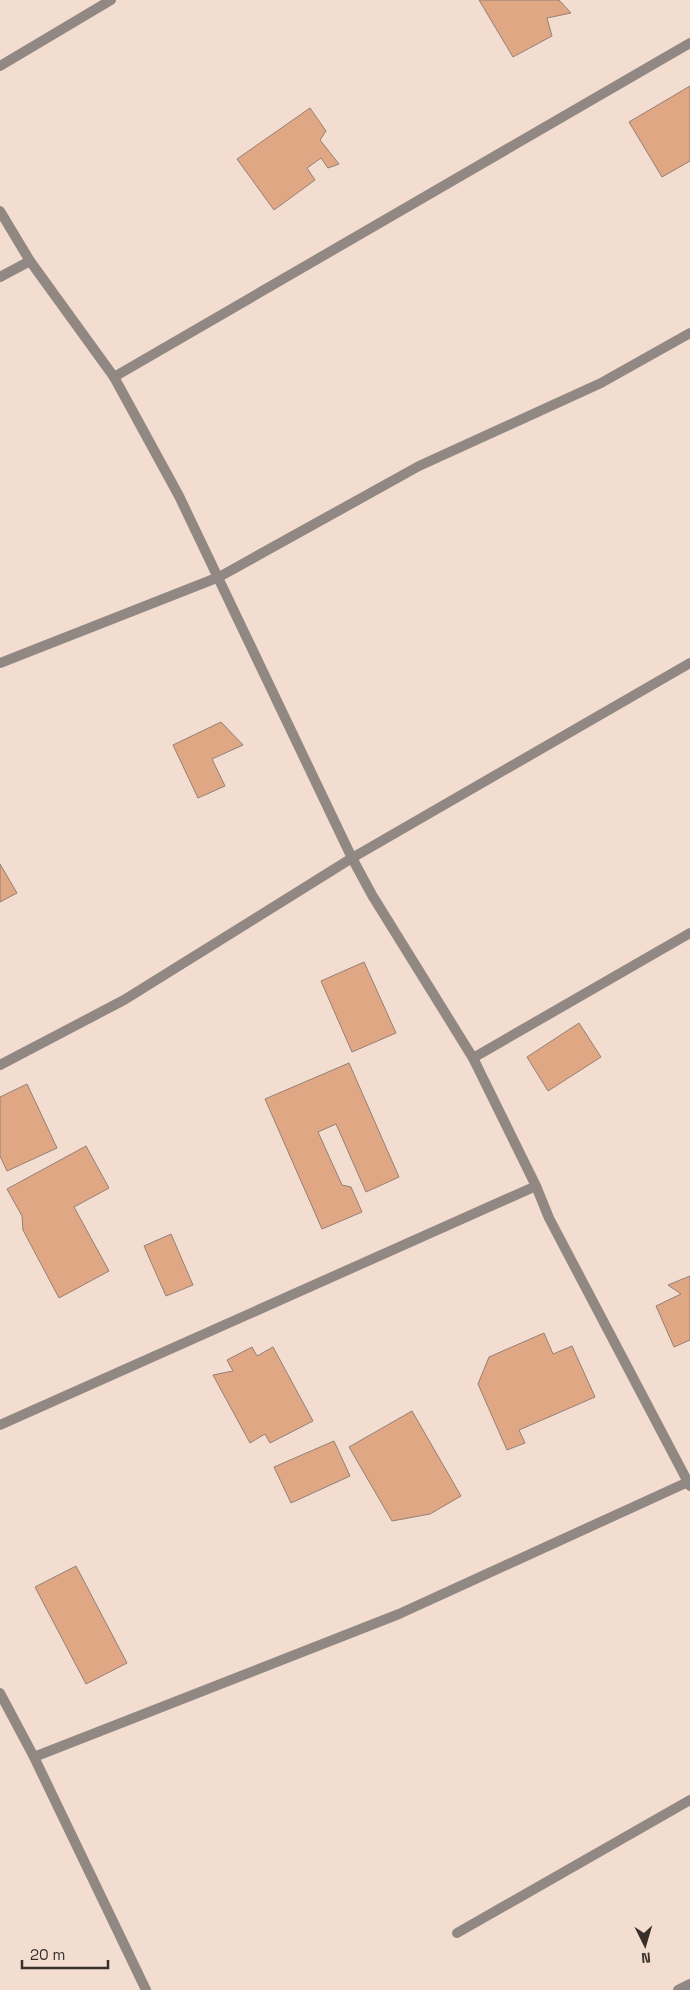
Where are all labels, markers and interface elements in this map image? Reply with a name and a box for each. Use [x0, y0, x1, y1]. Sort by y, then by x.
north arrow [620, 1920, 670, 1970]
scale bar [22, 1938, 109, 1970]
text: 20 m [30, 1945, 65, 1964]
text: N [641, 1949, 652, 1967]

